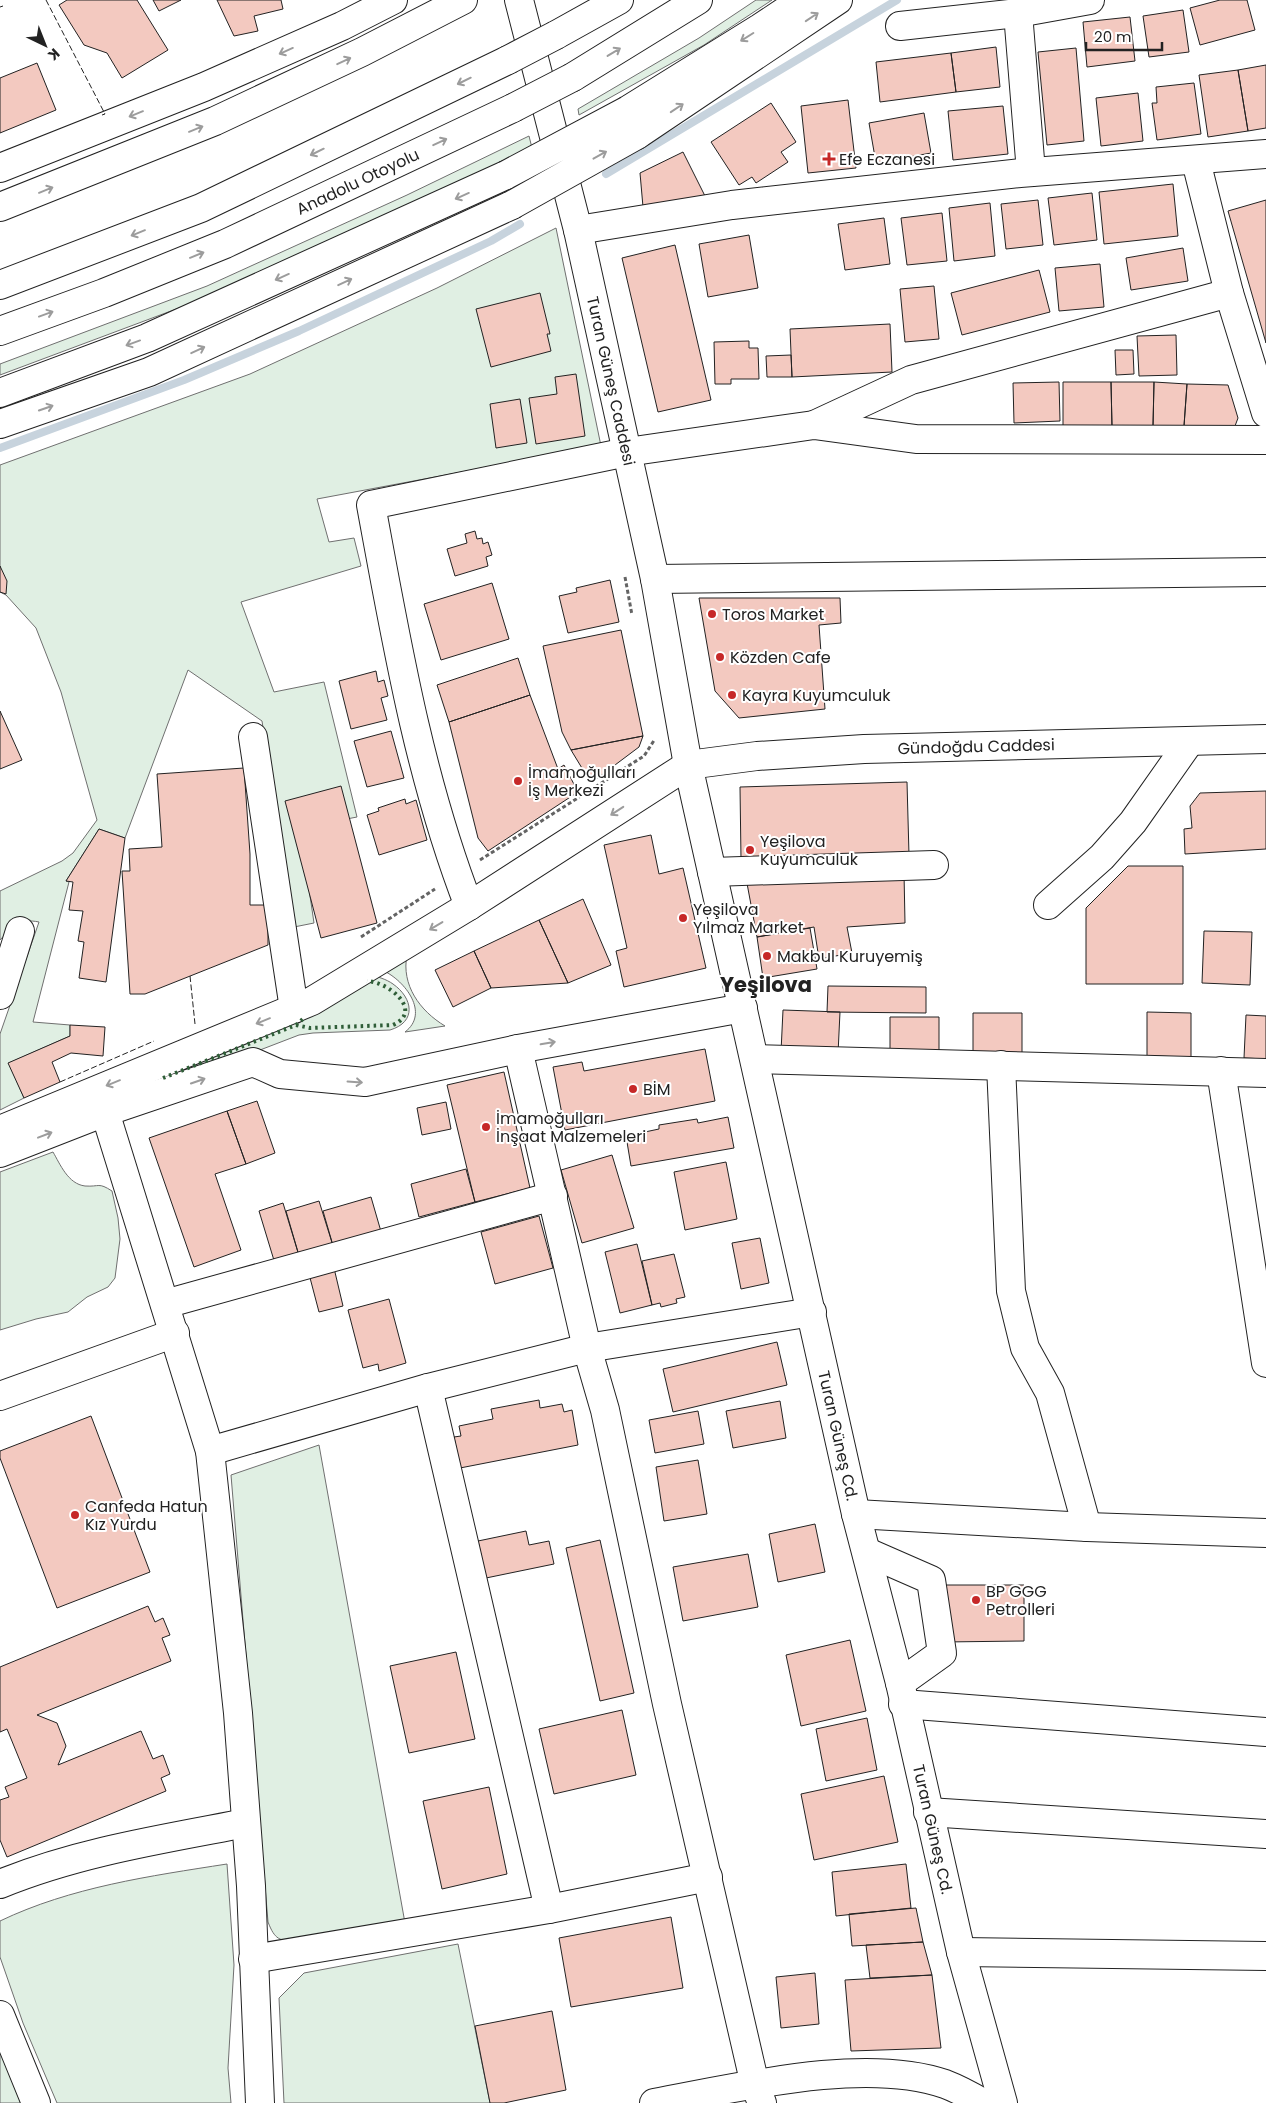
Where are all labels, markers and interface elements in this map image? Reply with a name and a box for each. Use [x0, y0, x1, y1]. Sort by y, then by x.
one-way arrow [805, 12, 819, 22]
north arrow [20, 20, 70, 70]
scale bar [1086, 20, 1162, 52]
text: 20 m [1094, 26, 1132, 47]
one-way arrow [740, 31, 754, 42]
text: K [43, 44, 64, 65]
one-way arrow [279, 46, 294, 56]
one-way arrow [607, 46, 621, 56]
one-way arrow [336, 55, 351, 65]
one-way arrow [457, 77, 472, 86]
one-way arrow [670, 103, 684, 113]
one-way arrow [129, 110, 144, 119]
one-way arrow [188, 123, 203, 133]
one-way arrow [432, 137, 447, 147]
street label: Anadolu Otoyolu [293, 143, 423, 221]
one-way arrow [310, 147, 325, 157]
place label: Efe Eczanesi [839, 148, 935, 171]
one-way arrow [593, 150, 608, 160]
marker: Efe Eczanesi [823, 153, 835, 165]
one-way arrow [38, 184, 53, 193]
one-way arrow [455, 191, 470, 201]
one-way arrow [130, 229, 146, 238]
one-way arrow [189, 250, 204, 260]
one-way arrow [275, 273, 290, 283]
one-way arrow [337, 276, 352, 286]
street label: Turan Güneş Caddesi [581, 294, 641, 468]
one-way arrow [38, 309, 53, 318]
one-way arrow [126, 339, 142, 348]
one-way arrow [190, 344, 205, 354]
one-way arrow [38, 403, 53, 412]
place label: Toros Market [722, 603, 824, 626]
marker: Toros Market [706, 608, 718, 620]
place label: Közden Cafe [730, 646, 831, 669]
marker: Közden Cafe [714, 651, 726, 663]
place label: Kayra Kuyumculuk [742, 684, 891, 707]
marker: Kayra Kuyumculuk [726, 689, 738, 701]
street label: Gündoğdu Caddesi [897, 733, 1055, 760]
place label: İmamoğulları İş Merkezi [528, 761, 636, 802]
marker: İmamoğulları İş Merkezi [512, 775, 524, 787]
one-way arrow [611, 806, 625, 816]
place label: Yeşilova Kuyumculuk [760, 830, 859, 871]
marker: Yeşilova Kuyumculuk [744, 844, 756, 856]
place label: Yeşilova Yılmaz Market [693, 898, 804, 939]
marker: Yeşilova Yılmaz Market [677, 912, 689, 924]
one-way arrow [429, 921, 443, 931]
place label: Makbul Kuruyemiş [777, 945, 923, 968]
marker: Makbul Kuruyemiş [761, 950, 773, 962]
district label: Yeşilova [720, 970, 812, 999]
one-way arrow [256, 1018, 271, 1027]
one-way arrow [540, 1038, 556, 1048]
one-way arrow [190, 1075, 206, 1085]
one-way arrow [347, 1077, 363, 1086]
place label: BİM [643, 1078, 671, 1101]
one-way arrow [106, 1079, 121, 1089]
marker: BİM [627, 1083, 639, 1095]
place label: İmamoğulları İnşaat Malzemeleri [496, 1107, 646, 1148]
marker: İmamoğulları İnşaat Malzemeleri [480, 1121, 492, 1133]
one-way arrow [37, 1130, 53, 1139]
street label: Turan Güneş Cd. [812, 1369, 864, 1503]
place label: Canfeda Hatun Kız Yurdu [85, 1495, 208, 1536]
marker: Canfeda Hatun Kız Yurdu [69, 1509, 81, 1521]
place label: BP GGG Petrolleri [986, 1580, 1055, 1621]
marker: BP GGG Petrolleri [970, 1594, 982, 1606]
street label: Turan Güneş Cd. [907, 1762, 959, 1896]

